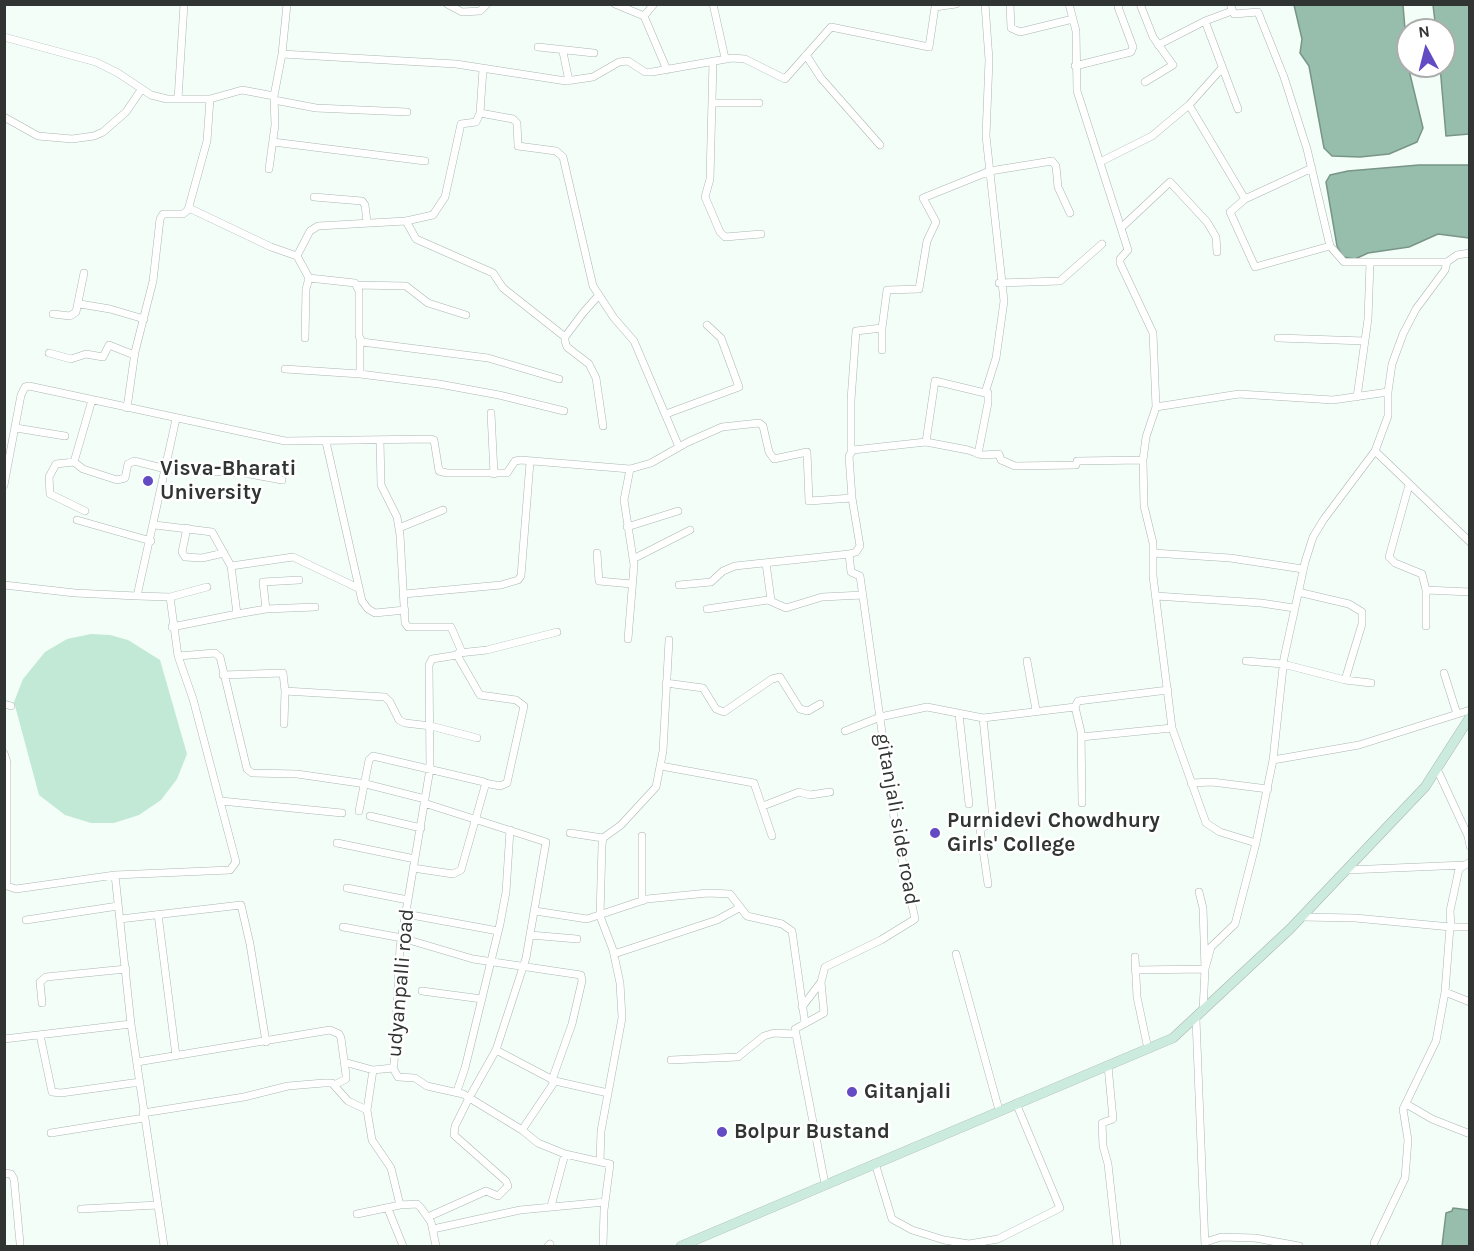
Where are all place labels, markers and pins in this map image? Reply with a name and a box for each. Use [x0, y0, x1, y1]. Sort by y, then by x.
place label: Visva-Bharati University [160, 456, 296, 506]
marker: Visva-Bharati University [141, 474, 155, 488]
place label: Purnidevi Chowdhury Girls' College [947, 808, 1160, 858]
marker: Purnidevi Chowdhury Girls' College [928, 826, 942, 840]
place label: Gitanjali [864, 1079, 951, 1105]
marker: Gitanjali [845, 1085, 859, 1099]
place label: Bolpur Bustand [734, 1119, 890, 1145]
marker: Bolpur Bustand [715, 1125, 729, 1139]

